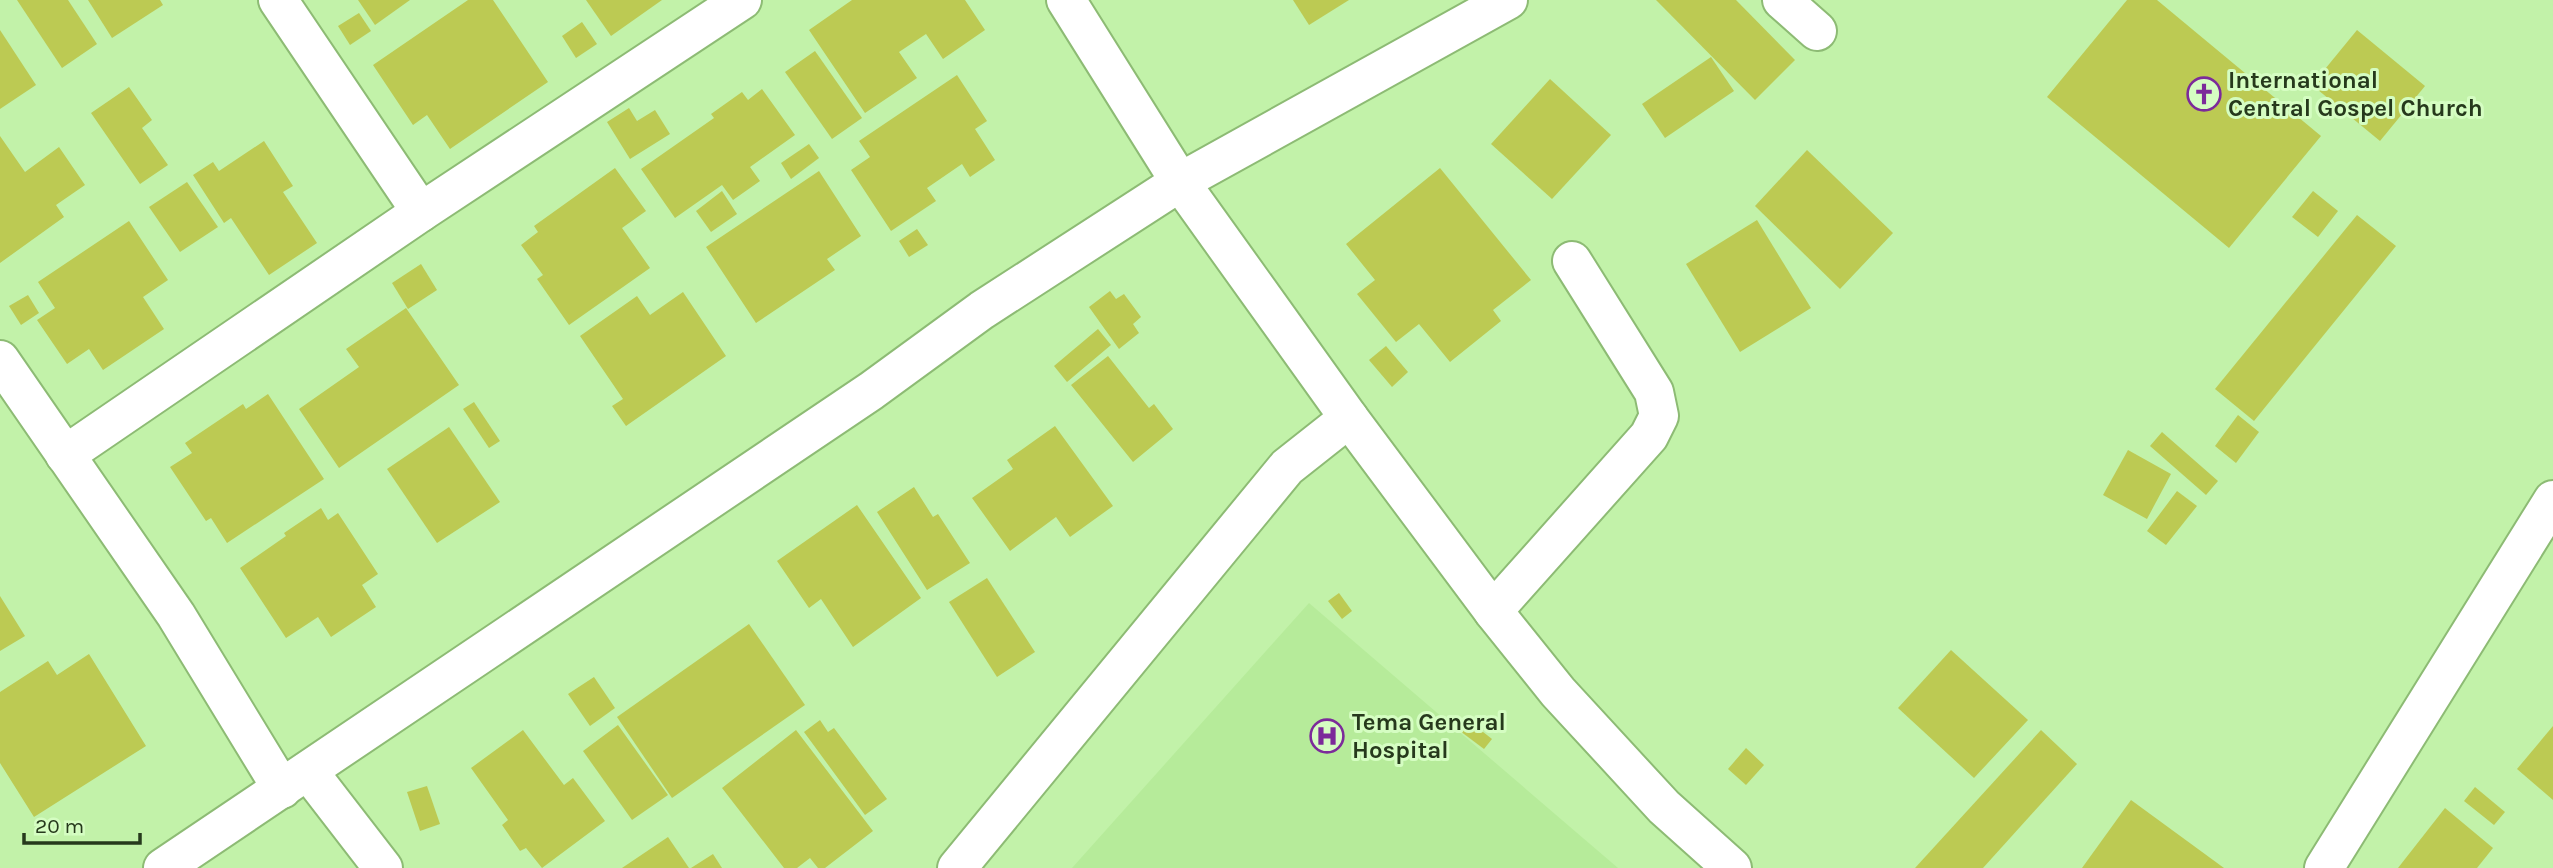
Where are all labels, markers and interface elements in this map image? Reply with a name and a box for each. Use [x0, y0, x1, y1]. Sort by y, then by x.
place label: International Central Gospel Church [2228, 66, 2483, 122]
church icon: International Central Gospel Church [2185, 75, 2223, 113]
place label: Tema General Hospital [1352, 708, 1506, 764]
hospital icon: Tema General Hospital [1308, 717, 1346, 755]
scale bar [24, 802, 140, 846]
text: 20 m [35, 814, 84, 838]

